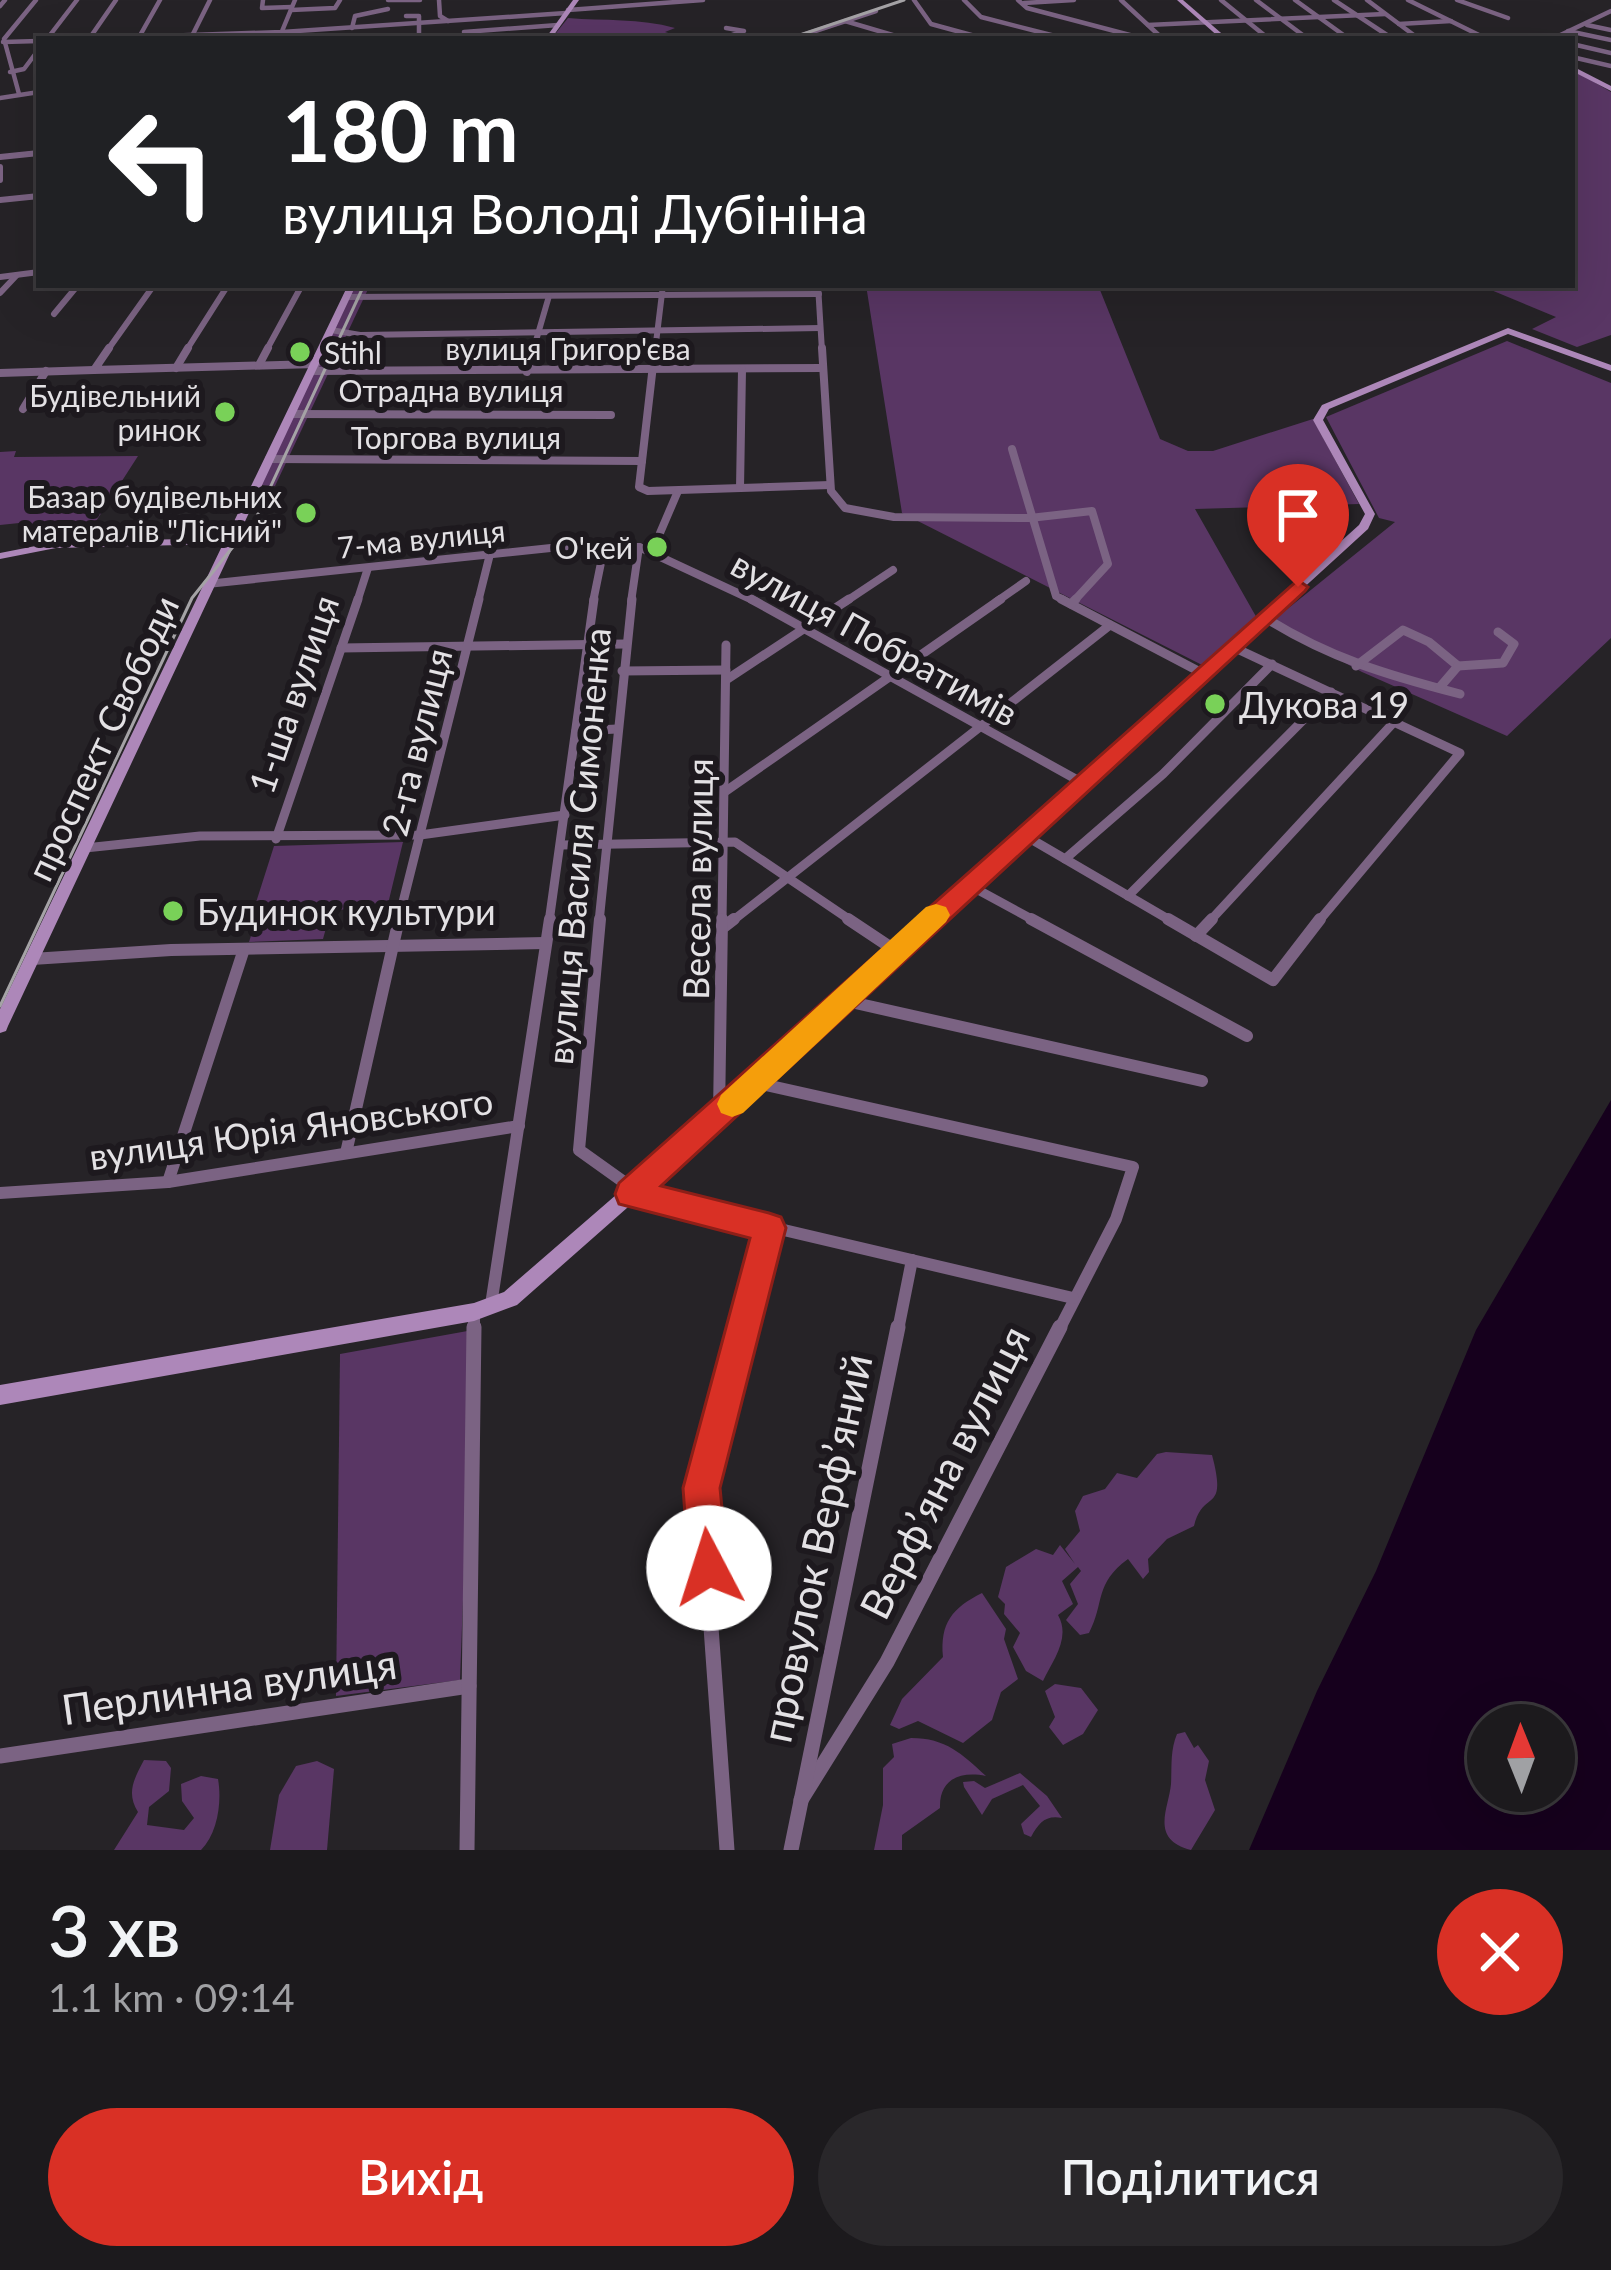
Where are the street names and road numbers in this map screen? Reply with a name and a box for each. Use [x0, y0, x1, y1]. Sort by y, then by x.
street label: вулиця Григор'єва [445, 330, 691, 366]
street label: Отрадна вулиця [338, 372, 564, 408]
street label: Торгова вулиця [351, 419, 561, 455]
street label: 7-ма вулиця [335, 511, 507, 565]
street label: вулиця Побратимів [724, 541, 1026, 735]
street label: проспект Свободи [17, 589, 187, 887]
street label: 1-ша вулиця [239, 589, 347, 799]
street label: вулиця Василя Симоненка [537, 626, 619, 1066]
street label: 2-га вулиця [371, 644, 461, 840]
street label: Весела вулиця [673, 758, 721, 1000]
street label: вулиця Юрія Яновського [86, 1078, 496, 1178]
street label: Верфʼяна вулиця [849, 1317, 1039, 1627]
street label: провулок Верфʼяний [750, 1349, 882, 1747]
street label: Перлинна вулиця [58, 1638, 400, 1734]

